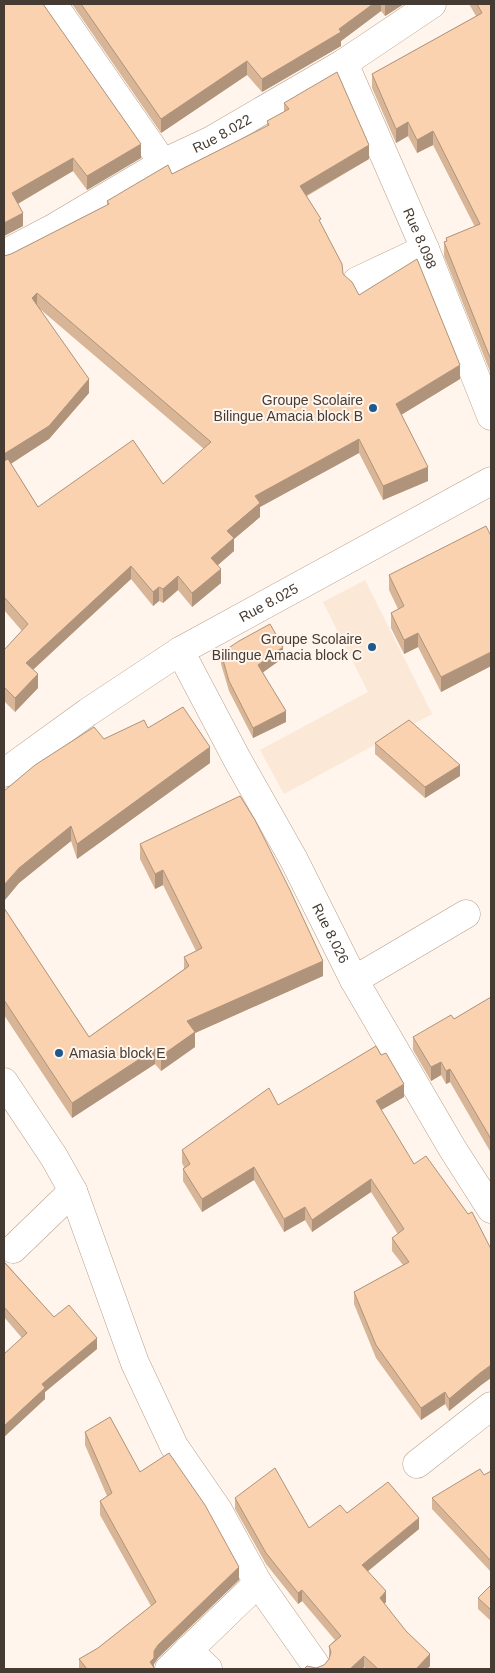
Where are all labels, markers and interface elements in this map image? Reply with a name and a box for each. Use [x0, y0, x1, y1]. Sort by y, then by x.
street label: Rue 8.022 [190, 111, 254, 156]
street label: Rue 8.098 [400, 205, 440, 271]
place label: Groupe Scolaire Bilingue Amacia block B [214, 392, 363, 424]
marker: Groupe Scolaire Bilingue Amacia block B [367, 402, 379, 414]
street label: Rue 8.025 [236, 580, 301, 625]
place label: Groupe Scolaire Bilingue Amacia block C [212, 631, 362, 663]
marker: Groupe Scolaire Bilingue Amacia block C [366, 641, 378, 653]
street label: Rue 8.026 [309, 901, 352, 966]
place label: Amasia block E [69, 1045, 165, 1061]
marker: Amasia block E [53, 1047, 65, 1059]

